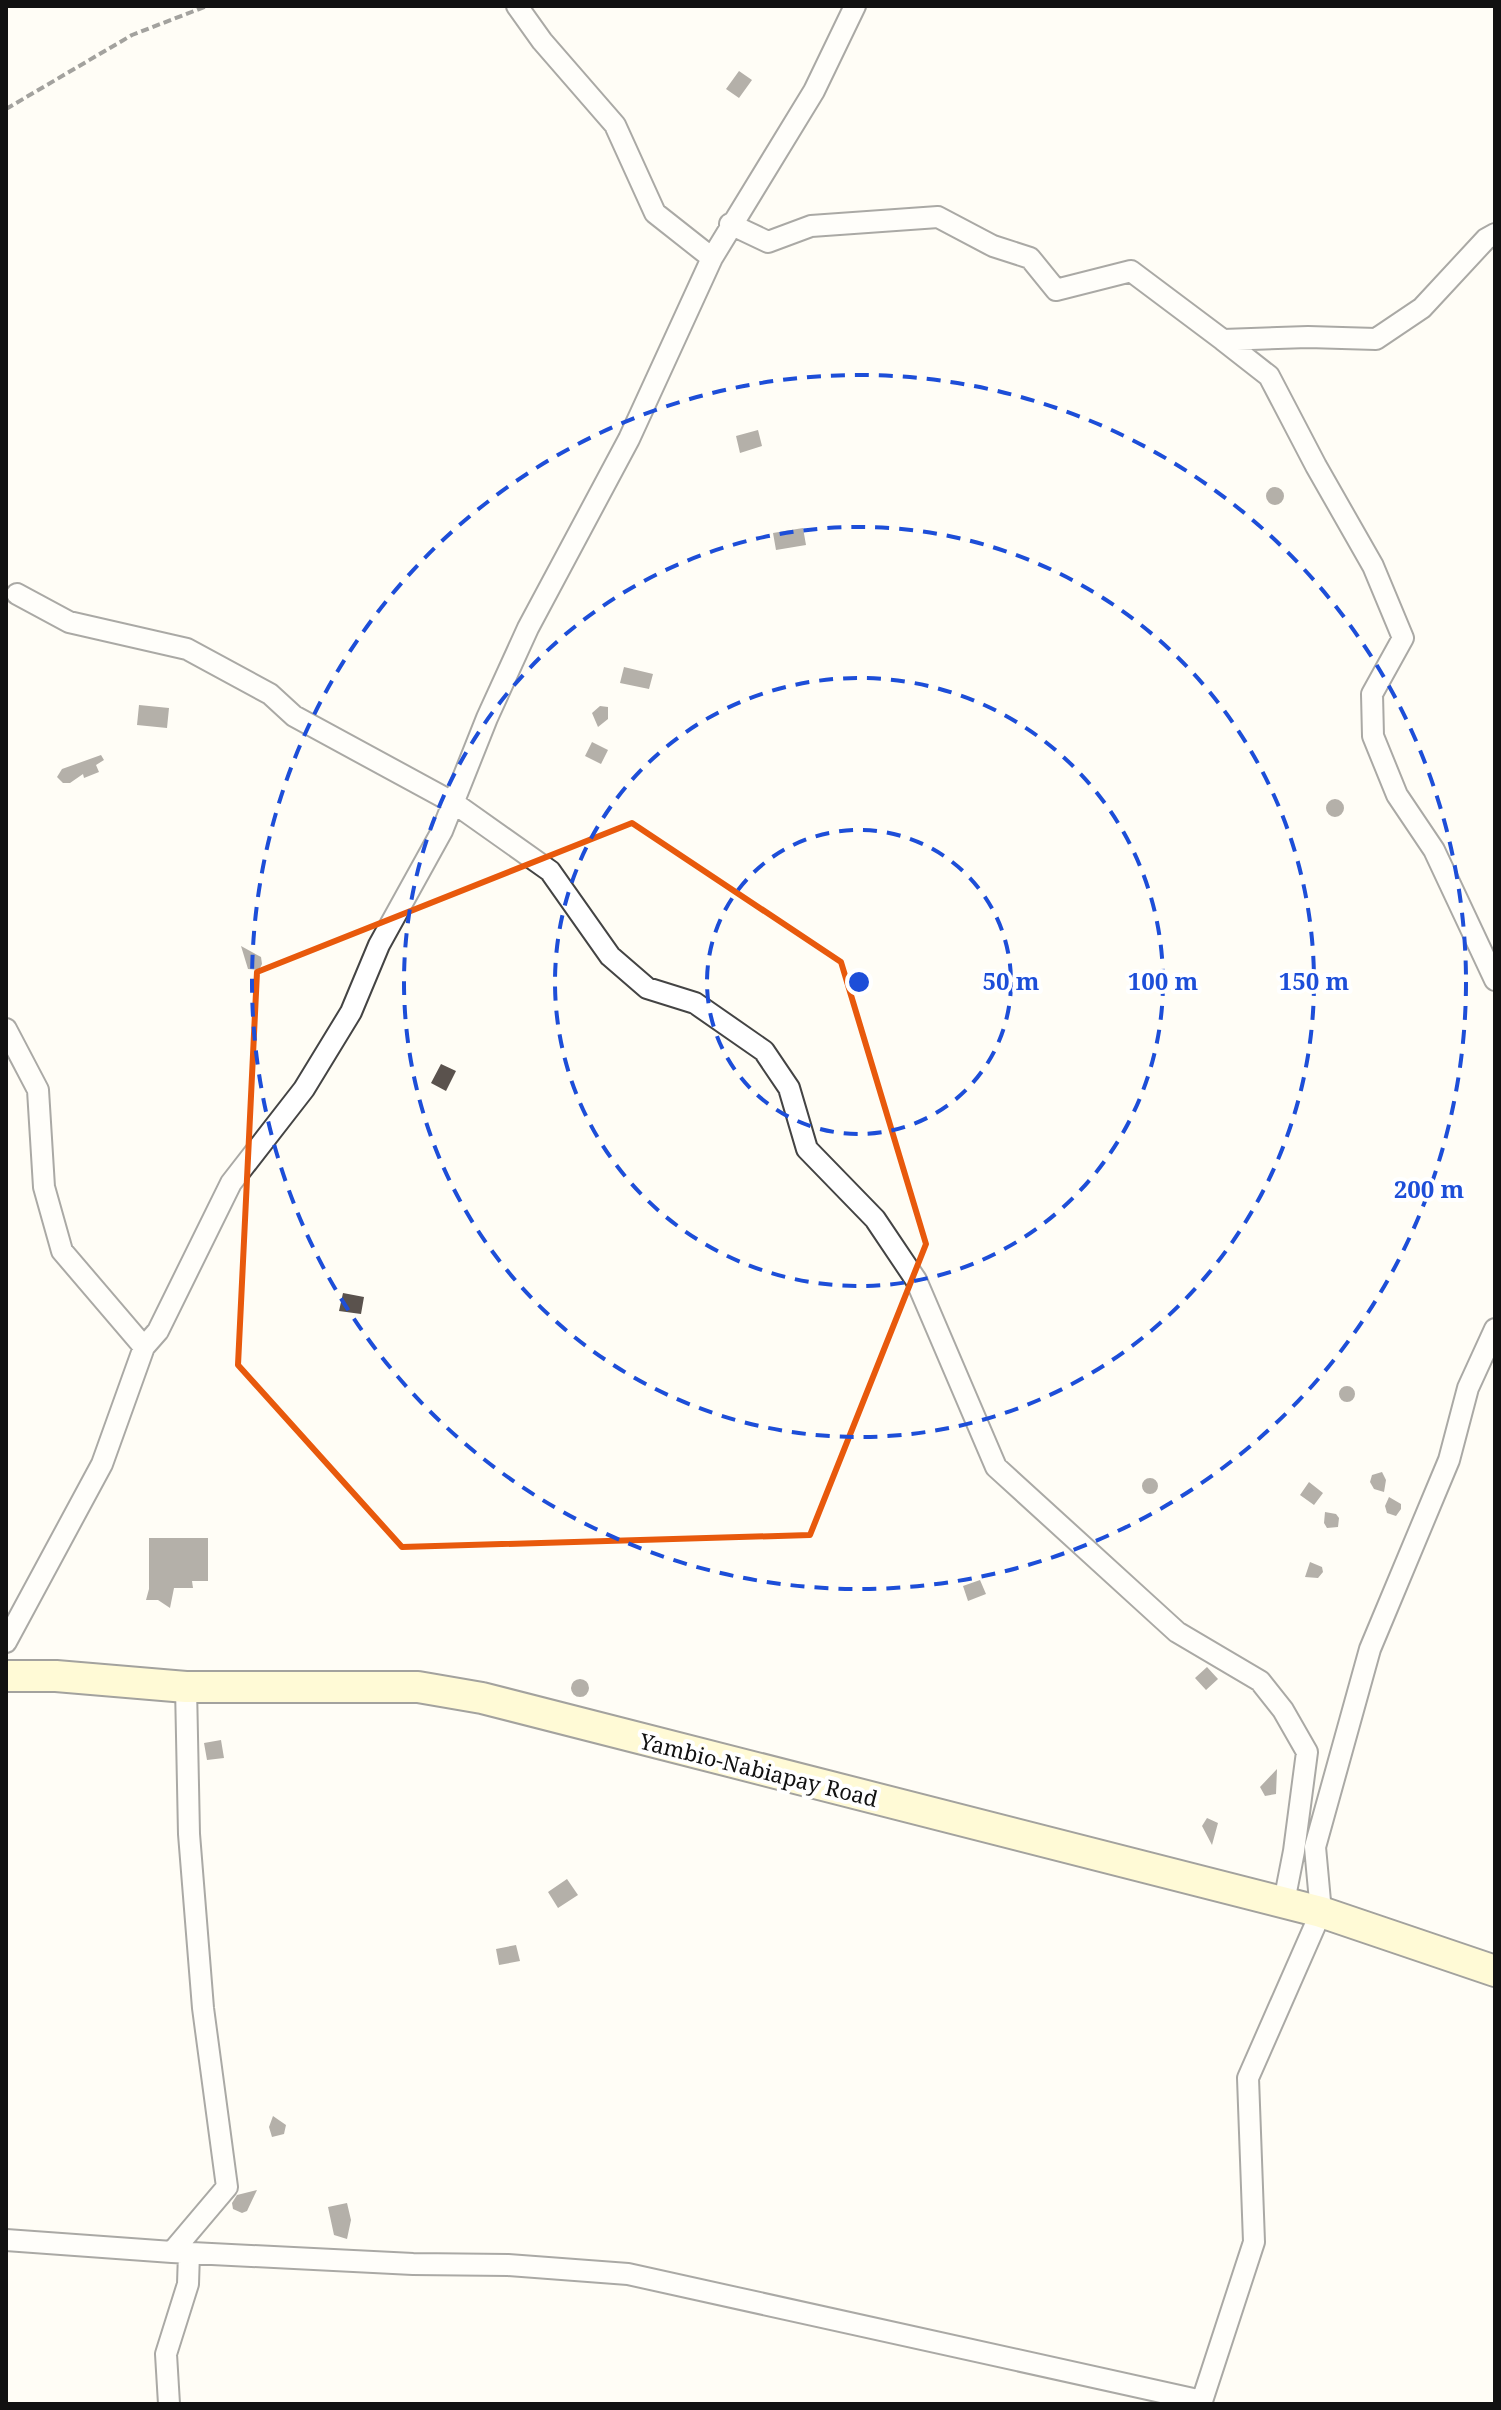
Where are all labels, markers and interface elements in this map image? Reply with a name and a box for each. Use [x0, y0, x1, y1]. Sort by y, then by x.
text: 50 m [982, 964, 1040, 997]
text: 100 m [1128, 964, 1199, 997]
text: 150 m [1279, 964, 1350, 997]
centre of rings [845, 968, 873, 996]
text: 200 m [1394, 1172, 1465, 1205]
street label: Yambio-Nabiapay Road [636, 1725, 882, 1813]

